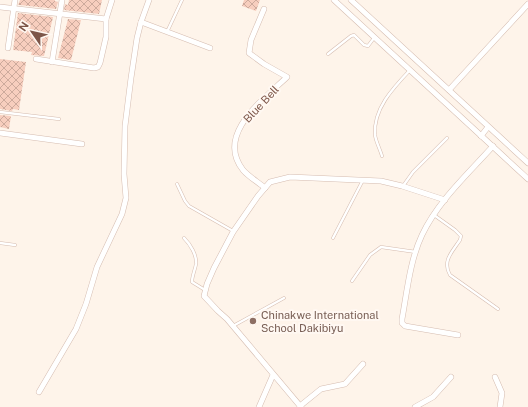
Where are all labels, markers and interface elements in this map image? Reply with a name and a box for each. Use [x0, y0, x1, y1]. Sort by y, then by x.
north arrow [12, 12, 52, 52]
text: N [16, 19, 31, 33]
street label: Blue Bell [241, 83, 281, 125]
place label: Chinakwe International School Dakibiyu [261, 309, 379, 334]
marker: Chinakwe International School Dakibiyu [248, 316, 258, 326]

